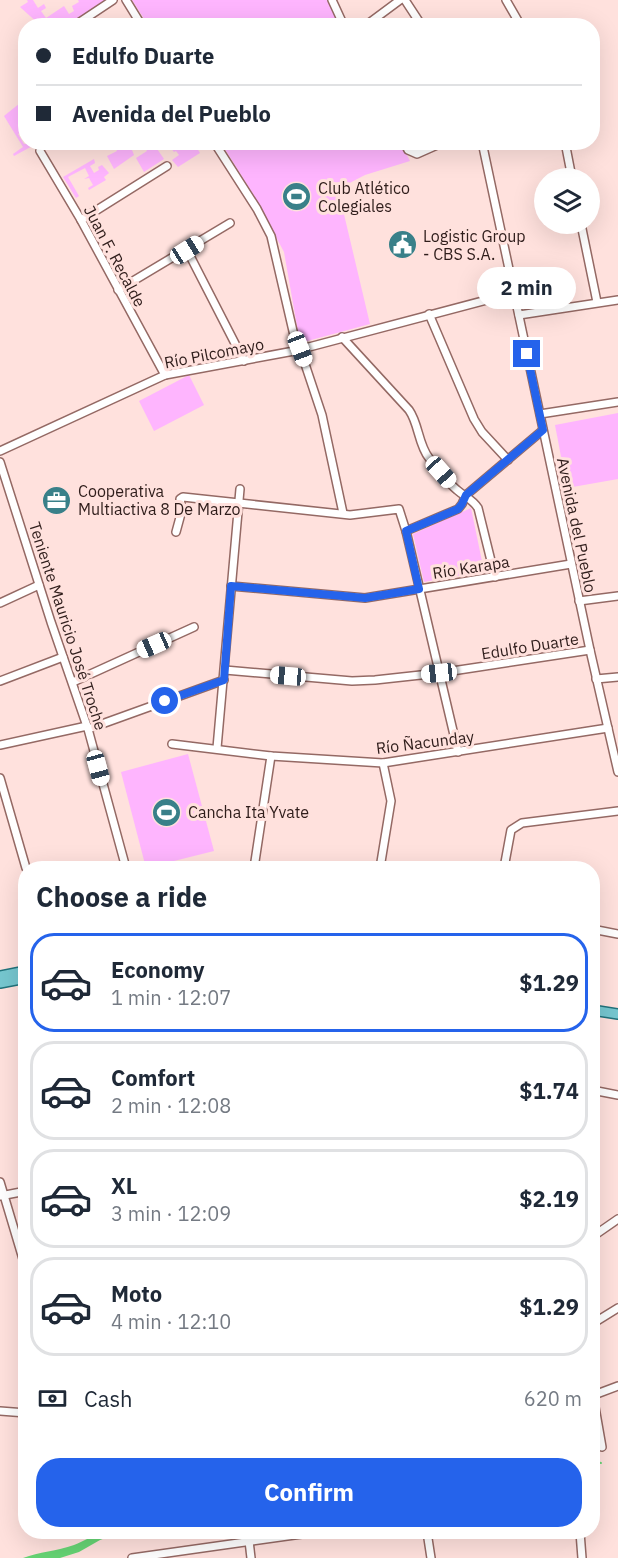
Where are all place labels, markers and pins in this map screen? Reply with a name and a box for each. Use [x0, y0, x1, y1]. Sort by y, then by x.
place label: Club Atlético Colegiales [318, 178, 410, 216]
sports icon: Club Atlético Colegiales [281, 181, 313, 213]
place label: Logistic Group - CBS S.A. [423, 226, 526, 264]
public building icon: Logistic Group - CBS S.A. [386, 229, 418, 261]
place label: Cooperativa Multiactiva 8 De Marzo [78, 481, 241, 519]
office icon: Cooperativa Multiactiva 8 De Marzo [41, 484, 73, 516]
sports icon: Cancha Ita Yvate [151, 796, 183, 828]
place label: Cancha Ita Yvate [188, 802, 309, 822]

